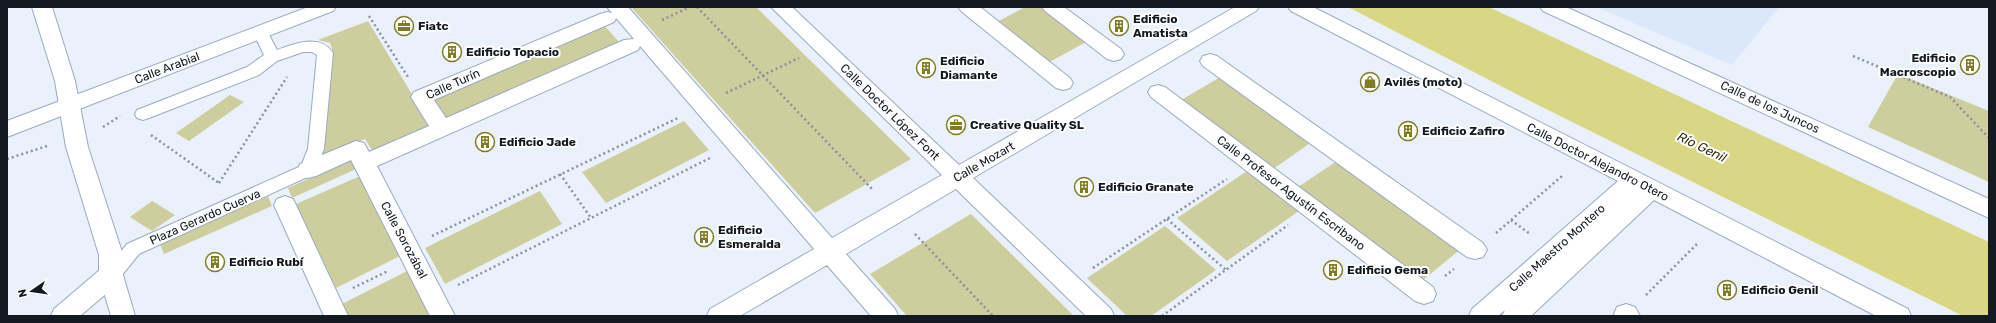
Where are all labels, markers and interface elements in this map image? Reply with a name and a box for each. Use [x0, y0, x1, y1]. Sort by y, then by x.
place label: Edificio Amatista [1133, 12, 1188, 40]
office icon: Fiatc [393, 15, 415, 37]
building icon: Edificio Amatista [1108, 15, 1130, 37]
place label: Fiatc [418, 19, 449, 33]
building icon: Edificio Topacio [441, 41, 463, 63]
place label: Edificio Topacio [466, 45, 559, 59]
street label: Calle Arabial [133, 49, 202, 87]
place label: Edificio Macroscopio [1880, 51, 1956, 79]
place label: Edificio Diamante [940, 54, 998, 82]
building icon: Edificio Macroscopio [1959, 54, 1981, 76]
building icon: Edificio Diamante [915, 57, 937, 79]
street label: Calle Doctor López Font [837, 61, 943, 163]
street label: Calle Turín [424, 66, 482, 102]
shop icon: Avilés (moto) [1359, 71, 1381, 93]
place label: Avilés (moto) [1384, 75, 1463, 89]
street label: Calle de los Juncos [1718, 78, 1822, 136]
office icon: Creative Quality SL [945, 114, 967, 136]
place label: Creative Quality SL [970, 118, 1084, 132]
building icon: Edificio Zafiro [1397, 120, 1419, 142]
street label: Calle Doctor Alejandro Otero [1525, 120, 1671, 204]
place label: Edificio Zafiro [1422, 124, 1505, 138]
water label: Río Genil [1675, 129, 1730, 166]
building icon: Edificio Jade [474, 131, 496, 153]
street label: Calle Profesor Agustín Escribano [1214, 133, 1368, 253]
place label: Edificio Jade [499, 135, 576, 149]
street label: Calle Mozart [951, 139, 1017, 185]
building icon: Edificio Granate [1073, 176, 1095, 198]
place label: Edificio Granate [1098, 180, 1194, 194]
street label: Plaza Gerardo Cuerva [147, 186, 263, 248]
street label: Calle Sorozábal [378, 199, 430, 281]
street label: Calle Maestro Montero [1506, 201, 1608, 295]
place label: Edificio Esmeralda [718, 223, 781, 251]
building icon: Edificio Esmeralda [693, 226, 715, 248]
building icon: Edificio Rubí [204, 251, 226, 273]
place label: Edificio Rubí [229, 255, 305, 269]
building icon: Edificio Gema [1322, 259, 1344, 281]
place label: Edificio Gema [1347, 263, 1428, 277]
north arrow [12, 271, 52, 311]
building icon: Edificio Genil [1716, 279, 1738, 301]
place label: Edificio Genil [1741, 283, 1819, 297]
text: N [16, 288, 30, 298]

